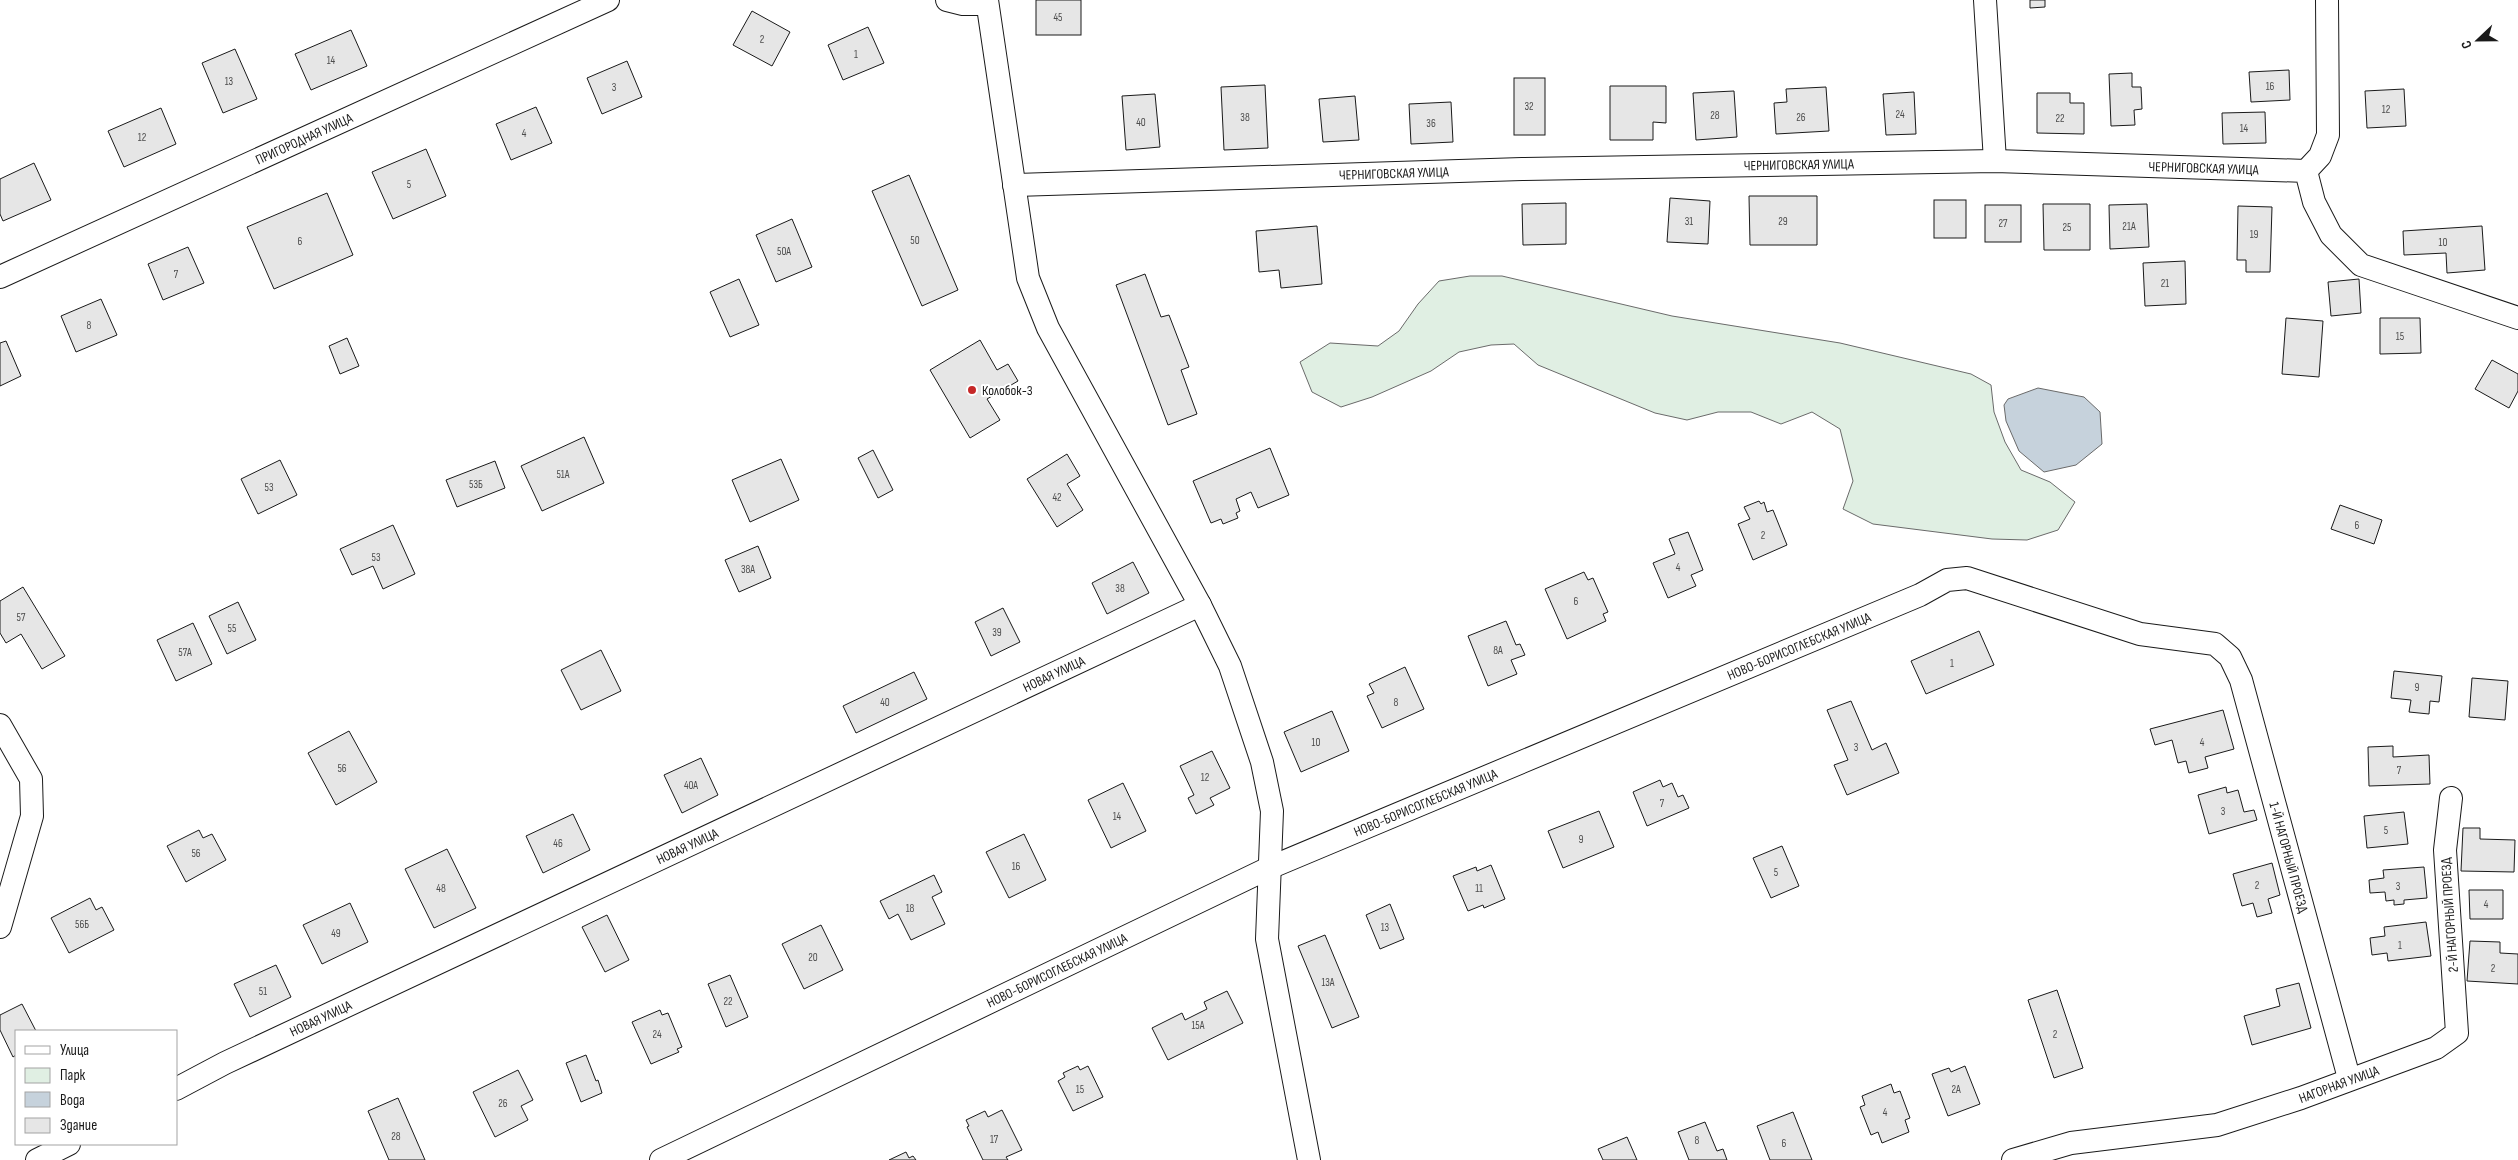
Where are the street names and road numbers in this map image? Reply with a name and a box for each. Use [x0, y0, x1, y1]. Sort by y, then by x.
street label: ПРИГОРОДНАЯ УЛИЦА [253, 109, 356, 168]
street label: ЧЕРНИГОВСКАЯ УЛИЦА [1743, 155, 1855, 174]
street label: ЧЕРНИГОВСКАЯ УЛИЦА [2148, 158, 2260, 179]
street label: ЧЕРНИГОВСКАЯ УЛИЦА [1338, 163, 1450, 184]
street label: НОВО-БОРИСОГЛЕБСКАЯ УЛИЦА [1725, 608, 1874, 684]
street label: НОВАЯ УЛИЦА [1020, 652, 1088, 696]
street label: НОВО-БОРИСОГЛЕБСКАЯ УЛИЦА [1351, 765, 1501, 841]
street label: 1-Й НАГОРНЫЙ ПРОЕЗД [2265, 800, 2312, 915]
street label: НОВАЯ УЛИЦА [654, 824, 722, 868]
street label: 2-Й НАГОРНЫЙ ПРОЕЗД [2437, 857, 2462, 973]
street label: НОВО-БОРИСОГЛЕБСКАЯ УЛИЦА [984, 929, 1131, 1011]
street label: НОВАЯ УЛИЦА [287, 996, 355, 1040]
street label: НАГОРНАЯ УЛИЦА [2296, 1062, 2382, 1107]

